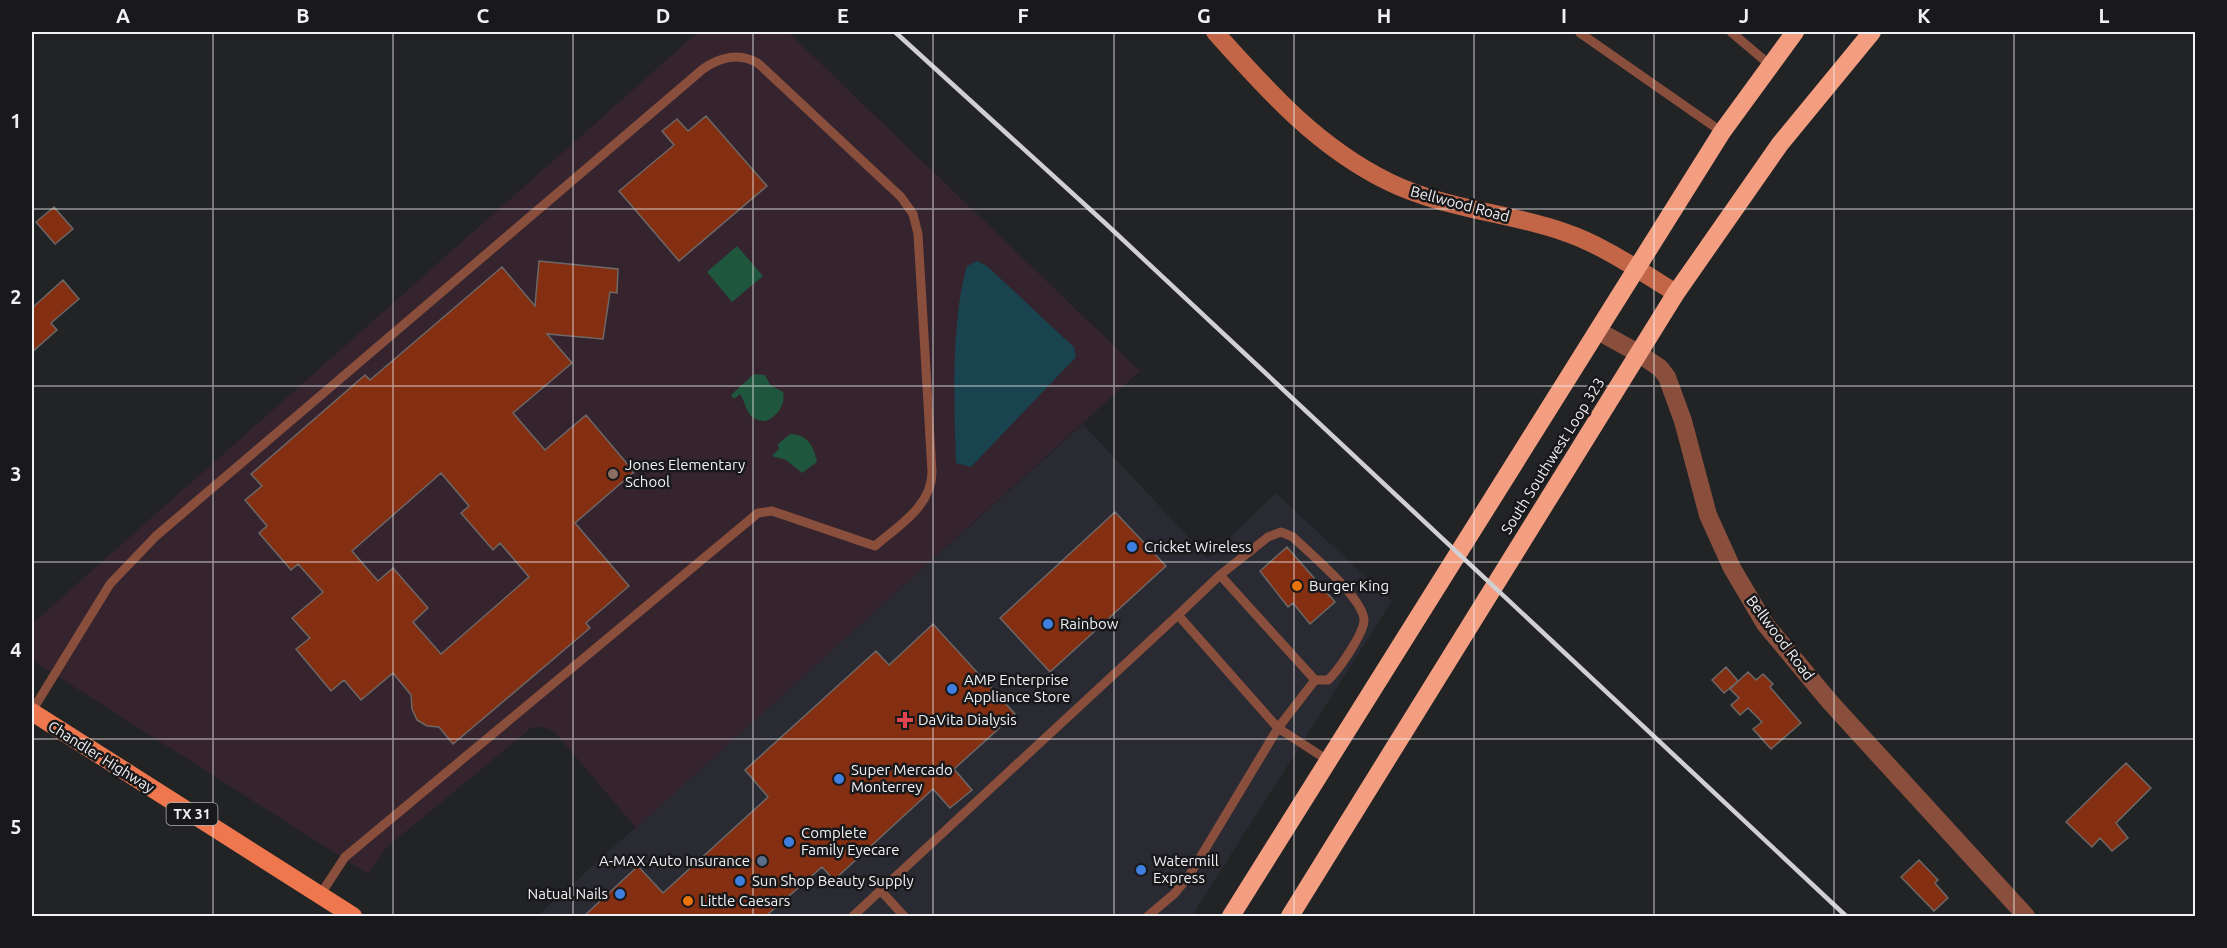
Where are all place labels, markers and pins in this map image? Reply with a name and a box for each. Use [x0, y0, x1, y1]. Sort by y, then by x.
place label: Jones Elementary School [625, 456, 745, 490]
marker: Jones Elementary School [606, 467, 620, 481]
place label: Cricket Wireless [1144, 538, 1251, 555]
marker: Cricket Wireless [1125, 540, 1139, 554]
place label: Burger King [1309, 577, 1389, 594]
marker: Burger King [1290, 579, 1304, 593]
place label: Rainbow [1060, 615, 1119, 632]
marker: Rainbow [1041, 617, 1055, 631]
place label: AMP Enterprise Appliance Store [964, 671, 1070, 705]
marker: AMP Enterprise Appliance Store [945, 682, 959, 696]
marker: DaVita Dialysis [896, 711, 914, 729]
place label: DaVita Dialysis [918, 711, 1017, 728]
place label: Super Mercado Monterrey [851, 761, 953, 795]
marker: Super Mercado Monterrey [832, 772, 846, 786]
place label: Complete Family Eyecare [801, 824, 900, 858]
marker: Complete Family Eyecare [782, 835, 796, 849]
place label: A-MAX Auto Insurance [599, 852, 750, 869]
place label: Watermill Express [1153, 852, 1219, 886]
marker: A-MAX Auto Insurance [755, 854, 769, 868]
marker: Watermill Express [1134, 863, 1148, 877]
place label: Sun Shop Beauty Supply [752, 872, 914, 889]
marker: Sun Shop Beauty Supply [733, 874, 747, 888]
place label: Natual Nails [528, 885, 608, 902]
marker: Natual Nails [613, 887, 627, 901]
place label: Little Caesars [700, 892, 790, 909]
marker: Little Caesars [681, 894, 695, 908]

